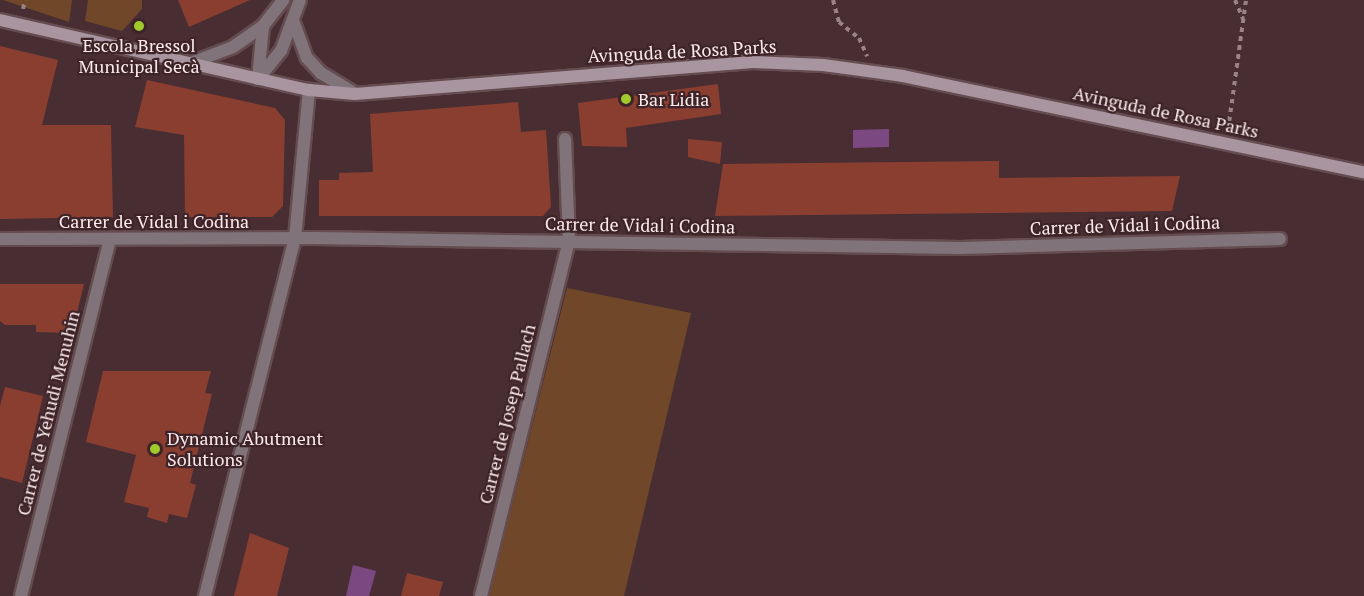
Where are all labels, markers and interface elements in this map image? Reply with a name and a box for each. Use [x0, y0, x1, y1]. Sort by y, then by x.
marker: Escola Bressol Municipal Secà [132, 19, 146, 33]
place label: Escola Bressol Municipal Secà [78, 35, 200, 78]
street label: Avinguda de Rosa Parks [587, 35, 777, 67]
street label: Avinguda de Rosa Parks [1071, 82, 1261, 142]
place label: Bar Lidia [638, 88, 709, 110]
marker: Bar Lidia [619, 92, 633, 106]
street label: Carrer de Vidal i Codina [59, 210, 249, 232]
street label: Carrer de Vidal i Codina [1029, 211, 1221, 239]
street label: Carrer de Vidal i Codina [544, 213, 736, 237]
street label: Carrer de Yehudi Menuhin [12, 308, 84, 518]
street label: Carrer de Josep Pallach [474, 322, 540, 506]
place label: Dynamic Abutment Solutions [167, 428, 323, 470]
marker: Dynamic Abutment Solutions [148, 442, 162, 456]

